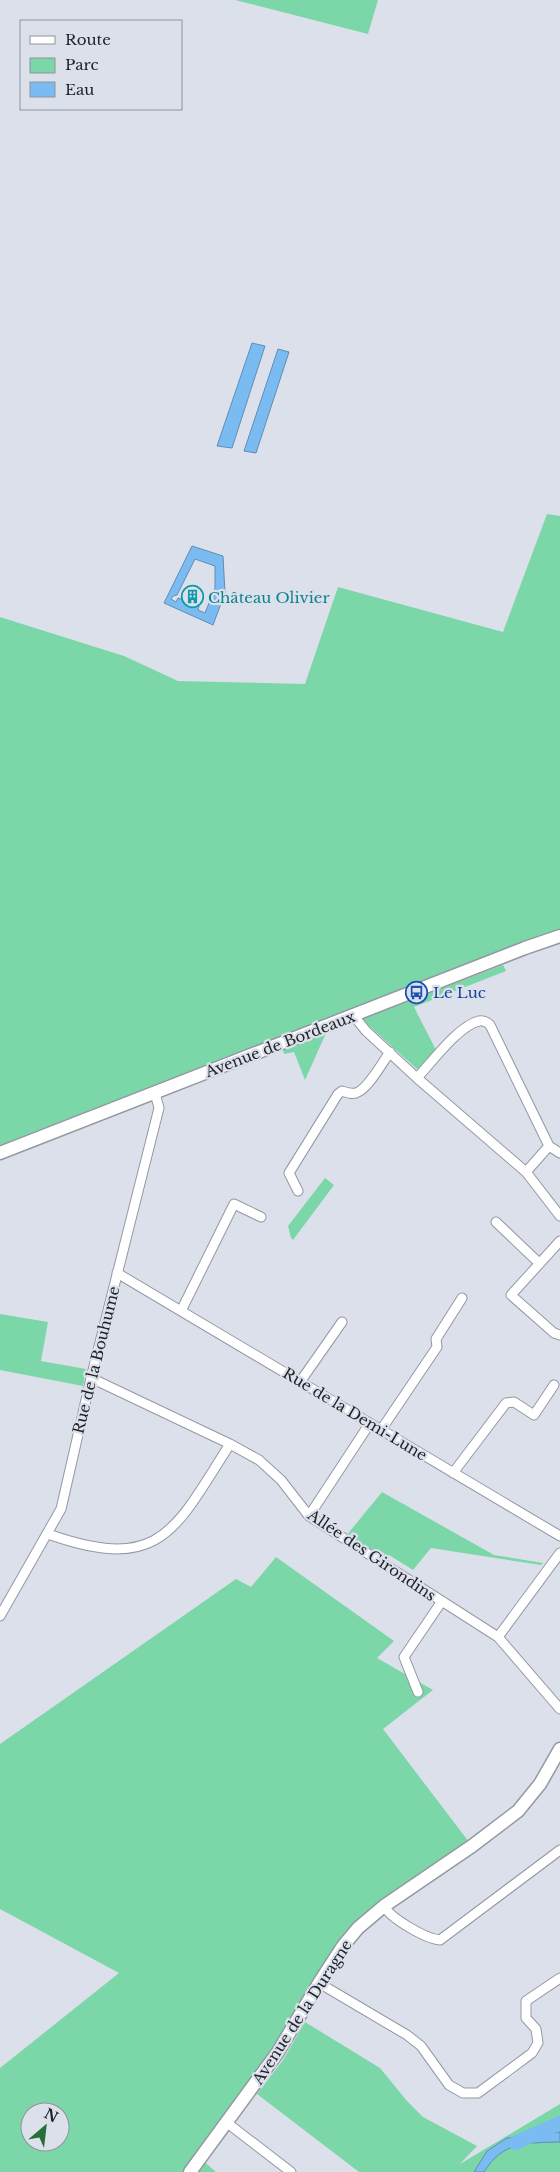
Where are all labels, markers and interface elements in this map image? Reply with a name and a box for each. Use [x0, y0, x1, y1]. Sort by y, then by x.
legend [20, 20, 182, 110]
text: Route [65, 30, 111, 49]
text: Parc [65, 55, 98, 74]
text: Eau [65, 80, 94, 99]
building icon: Château Olivier [180, 585, 204, 609]
place label: Château Olivier [208, 588, 330, 607]
bus stop icon: Le Luc [405, 980, 429, 1004]
place label: Le Luc [433, 983, 486, 1002]
street label: Avenue de Bordeaux [201, 1007, 358, 1082]
street label: Rue de la Bouhume [68, 1284, 124, 1436]
street label: Rue de la Demi-Lune [279, 1363, 431, 1465]
street label: Allée des Girondins [304, 1505, 440, 1605]
street label: Avenue de la Duragne [248, 1936, 356, 2089]
north arrow [20, 2102, 70, 2152]
text: N [41, 2104, 61, 2127]

